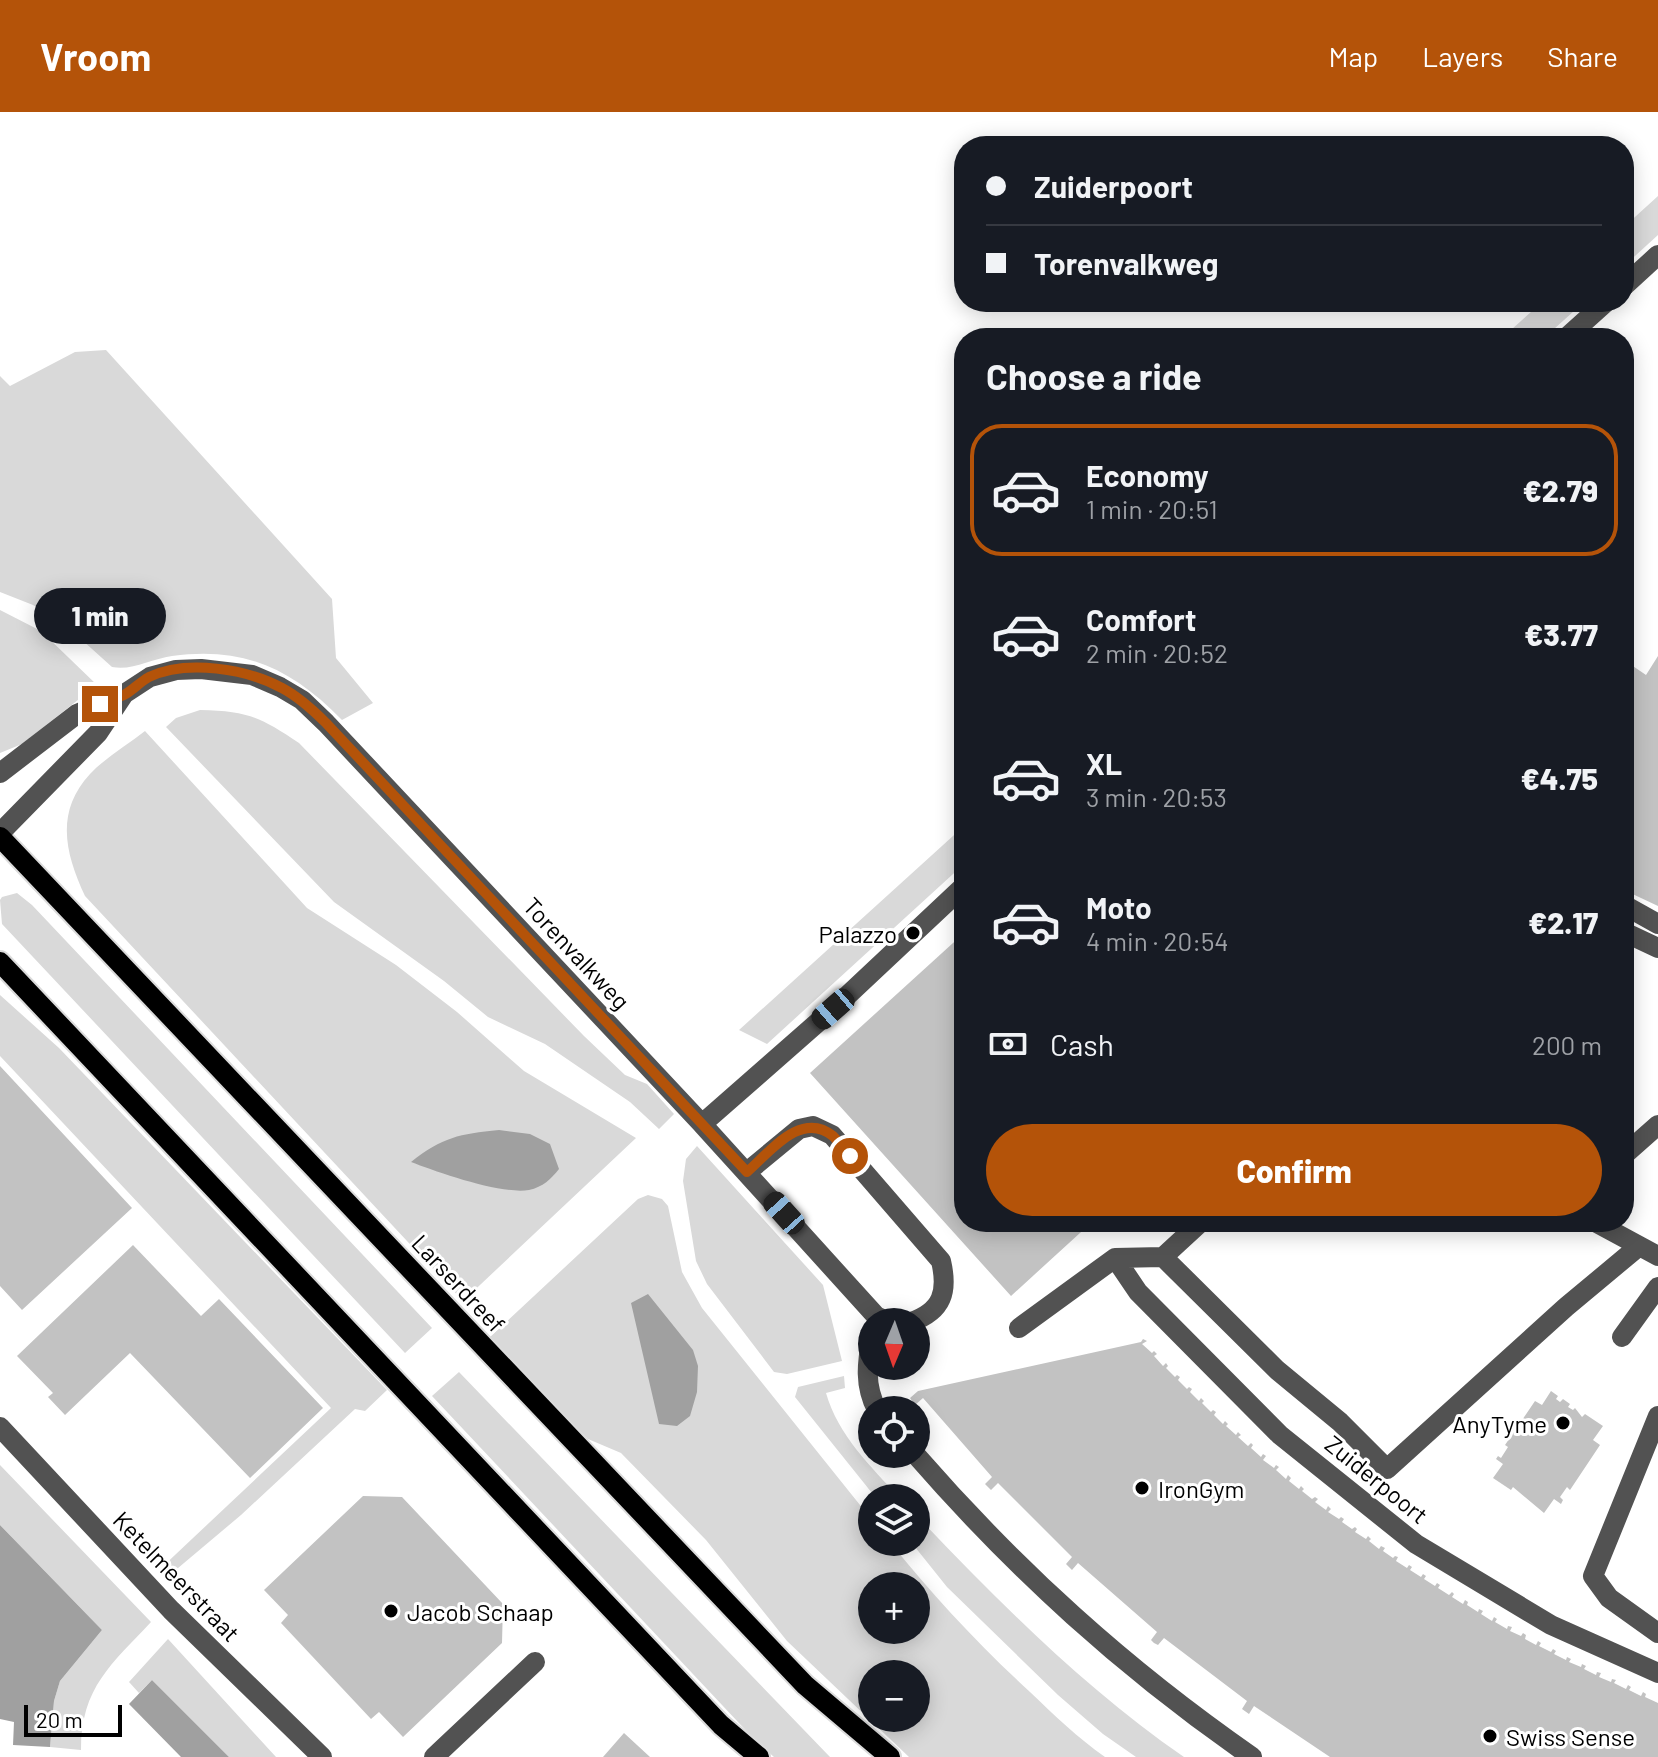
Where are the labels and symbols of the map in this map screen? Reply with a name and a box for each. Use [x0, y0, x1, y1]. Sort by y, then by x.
callout: 1 min [34, 588, 166, 644]
route end [82, 686, 118, 722]
street label: Torenvalkweg [518, 891, 636, 1015]
place label: Palazzo [818, 919, 897, 948]
marker: Palazzo [904, 924, 922, 942]
car [807, 984, 859, 1034]
route start [832, 1138, 868, 1174]
car [759, 1187, 809, 1239]
street label: Larserdreef [406, 1228, 512, 1338]
north arrow [858, 1308, 930, 1380]
place label: AnyTyme [1452, 1409, 1547, 1438]
marker: AnyTyme [1554, 1414, 1572, 1432]
street label: Zuiderpoort [1320, 1429, 1434, 1529]
place label: IronGym [1158, 1474, 1244, 1503]
marker: IronGym [1133, 1479, 1151, 1497]
street label: Ketelmeerstraat [108, 1505, 246, 1647]
place label: Jacob Schaap [407, 1597, 554, 1626]
marker: Jacob Schaap [382, 1602, 400, 1620]
scale bar [24, 1701, 122, 1737]
place label: Swiss Sense [1506, 1722, 1635, 1751]
marker: Swiss Sense [1481, 1727, 1499, 1745]

